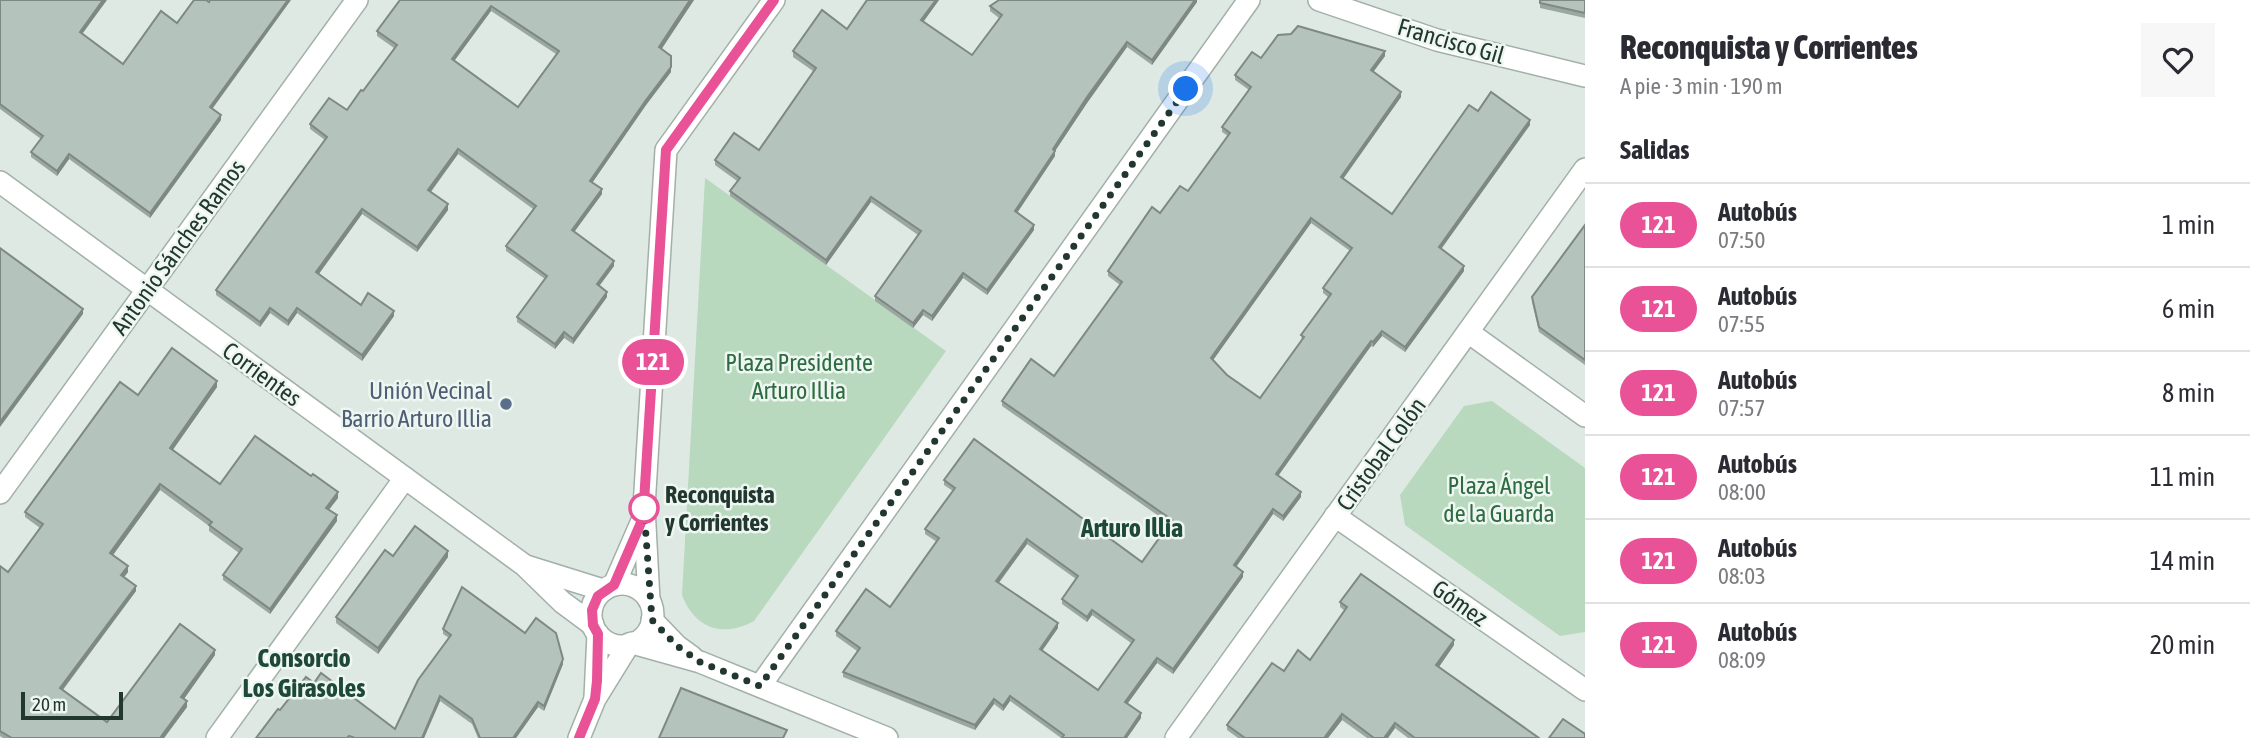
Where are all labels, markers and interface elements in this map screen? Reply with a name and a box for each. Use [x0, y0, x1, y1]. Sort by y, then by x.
street label: Francisco Gil [1395, 13, 1508, 69]
button: heart [2141, 23, 2215, 97]
text: Reconquista y Corrientes [1620, 28, 1918, 66]
your location [1168, 71, 1203, 106]
text: A pie · 3 min · 190 m [1620, 73, 1783, 99]
text: Salidas [1620, 135, 1689, 165]
street label: Antonio Sánches Ramos [106, 154, 250, 340]
text: Autobús [1718, 197, 1797, 227]
text: 1 min [2162, 210, 2215, 240]
text: 121 [1642, 211, 1675, 238]
text: 07:50 [1718, 227, 1765, 253]
text: Autobús [1718, 281, 1797, 311]
text: 6 min [2162, 294, 2215, 324]
text: 121 [1642, 295, 1675, 322]
text: 07:55 [1718, 311, 1765, 337]
street label: Corrientes [218, 337, 306, 411]
line badge: 121 [613, 339, 693, 385]
text: 121 [636, 348, 670, 375]
park label: Plaza Presidente Arturo Illia [725, 349, 873, 404]
text: Autobús [1718, 365, 1797, 395]
place label: Unión Vecinal Barrio Arturo Illia [341, 377, 493, 432]
text: 8 min [2162, 378, 2215, 408]
text: 121 [1642, 379, 1675, 406]
street label: Cristobal Colón [1331, 392, 1431, 516]
text: 07:57 [1718, 395, 1765, 421]
marker: Unión Vecinal Barrio Arturo Illia [498, 396, 514, 412]
text: Autobús [1718, 449, 1797, 479]
text: 11 min [2150, 462, 2215, 492]
text: 121 [1642, 463, 1675, 490]
park label: Plaza Ángel de la Guarda [1443, 472, 1555, 527]
text: 08:00 [1718, 479, 1766, 505]
place label: Reconquista y Corrientes [665, 481, 775, 536]
marker: Reconquista y Corrientes [629, 493, 659, 523]
district label: Arturo Illia [1080, 513, 1183, 543]
text: Autobús [1718, 533, 1797, 563]
text: 14 min [2150, 546, 2215, 576]
text: 121 [1642, 547, 1675, 574]
text: 08:03 [1718, 563, 1766, 589]
street label: Gómez [1427, 574, 1493, 632]
text: Autobús [1718, 617, 1797, 647]
text: 20 min [2150, 630, 2215, 660]
text: 121 [1642, 631, 1675, 658]
district label: Consorcio Los Girasoles [242, 643, 366, 703]
text: 08:09 [1718, 647, 1766, 673]
scale bar [21, 689, 122, 721]
text: 20 m [32, 693, 66, 715]

